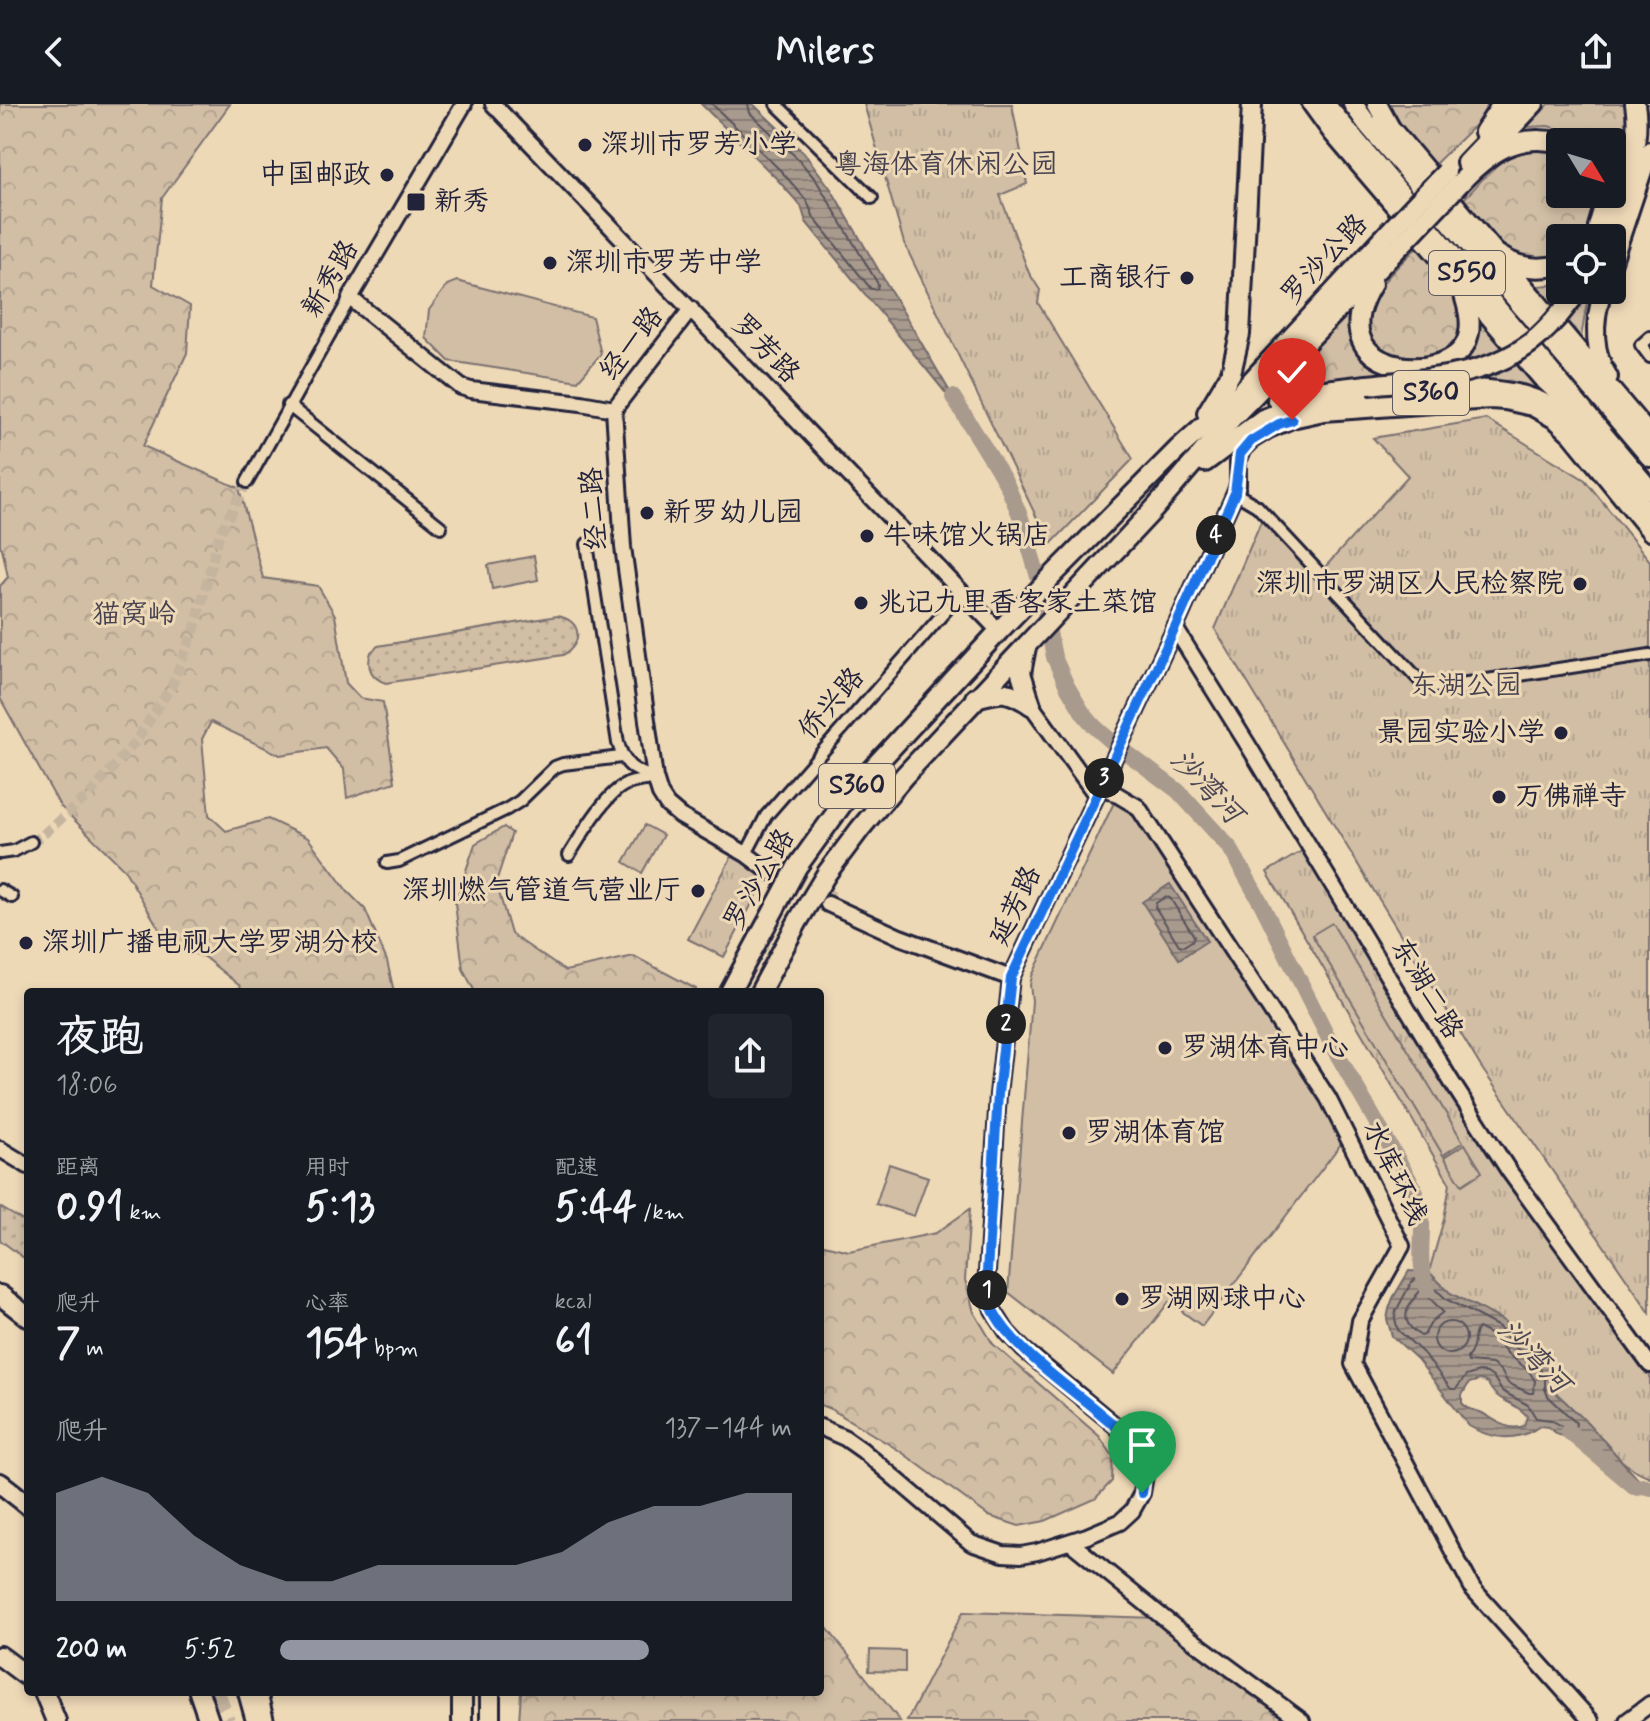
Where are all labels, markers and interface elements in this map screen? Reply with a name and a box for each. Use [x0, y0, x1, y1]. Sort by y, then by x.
text: Milers [776, 29, 874, 76]
icon: back [32, 30, 76, 74]
icon: share [1574, 30, 1618, 74]
place label: 深圳市罗芳小学 [601, 127, 797, 164]
north arrow [1546, 128, 1626, 208]
map controls [1546, 128, 1626, 304]
marker: 深圳市罗芳小学 [576, 136, 594, 154]
park label: 粤海体育休闲公园 [834, 147, 1058, 184]
place label: 中国邮政 [259, 157, 371, 194]
marker: 中国邮政 [378, 166, 396, 184]
place label: 新秀 [434, 184, 490, 221]
marker: 新秀 [405, 191, 427, 213]
street label: 罗沙公路 [1273, 206, 1377, 314]
button: locate [1546, 224, 1626, 304]
street label: 新秀路 [294, 233, 368, 325]
place label: 深圳市罗芳中学 [566, 245, 762, 282]
road number: S550 [1429, 251, 1505, 295]
marker: 深圳市罗芳中学 [541, 254, 559, 272]
place label: 工商银行 [1059, 260, 1171, 297]
marker: 工商银行 [1178, 269, 1196, 287]
street label: 经一路 [592, 300, 672, 388]
street label: 罗芳路 [723, 306, 807, 392]
pin [1258, 338, 1326, 420]
icon: check [1270, 350, 1314, 394]
road number: S360 [1393, 371, 1469, 415]
street label: 经二路 [574, 466, 616, 552]
place label: 新罗幼儿园 [663, 495, 803, 532]
marker: 新罗幼儿园 [638, 504, 656, 522]
pin: 4 [1196, 515, 1236, 555]
place label: 牛味馆火锅店 [883, 518, 1051, 555]
text: 4 [1210, 521, 1222, 549]
marker: 牛味馆火锅店 [858, 527, 876, 545]
place label: 深圳市罗湖区人民检察院 [1256, 566, 1564, 603]
marker: 深圳市罗湖区人民检察院 [1571, 575, 1589, 593]
place label: 兆记九里香客家土菜馆 [877, 585, 1157, 622]
marker: 兆记九里香客家土菜馆 [852, 594, 870, 612]
park label: 猫窝岭 [92, 597, 176, 634]
street label: 侨兴路 [790, 660, 874, 748]
park label: 东湖公园 [1410, 668, 1522, 705]
place label: 景园实验小学 [1377, 715, 1545, 752]
marker: 景园实验小学 [1552, 724, 1570, 742]
water label: 沙湾河 [1161, 741, 1255, 837]
pin: 3 [1084, 758, 1124, 798]
road number: S360 [819, 764, 895, 808]
text: 3 [1099, 764, 1109, 792]
place label: 万佛禅寺 [1515, 779, 1627, 816]
marker: 万佛禅寺 [1490, 788, 1508, 806]
street label: 罗沙公路 [716, 822, 804, 938]
street label: 延芳路 [981, 860, 1051, 952]
place label: 深圳燃气管道气营业厅 [402, 873, 682, 910]
marker: 深圳燃气管道气营业厅 [689, 882, 707, 900]
place label: 深圳广播电视大学罗湖分校 [42, 925, 378, 962]
street label: 东湖二路 [1381, 931, 1471, 1047]
marker: 深圳广播电视大学罗湖分校 [17, 934, 35, 952]
pin: 2 [986, 1004, 1026, 1044]
text: 夜跑 [56, 1010, 144, 1068]
text: 2 [1001, 1010, 1011, 1038]
button: share [708, 1014, 792, 1098]
place label: 罗湖体育中心 [1181, 1030, 1349, 1067]
marker: 罗湖体育中心 [1156, 1039, 1174, 1057]
text: 18:06 [56, 1069, 118, 1103]
place label: 罗湖体育馆 [1085, 1115, 1225, 1152]
street label: 水库环线 [1353, 1115, 1435, 1231]
marker: 罗湖体育馆 [1060, 1124, 1078, 1142]
text: 距离 [56, 1154, 100, 1182]
text: 用时 [305, 1154, 349, 1182]
text: 配速 [555, 1154, 599, 1182]
text: 0.91 [56, 1182, 124, 1234]
text: 5:13 [305, 1182, 375, 1234]
text: 5:44 [555, 1182, 637, 1234]
text: km [124, 1199, 162, 1227]
text: /km [637, 1199, 685, 1227]
pin: 1 [967, 1270, 1007, 1310]
text: 1 [982, 1276, 992, 1304]
place label: 罗湖网球中心 [1138, 1281, 1306, 1318]
text: kcal [555, 1288, 592, 1316]
text: 爬升 [56, 1290, 100, 1318]
text: 心率 [305, 1290, 349, 1318]
marker: 罗湖网球中心 [1113, 1290, 1131, 1308]
water label: 沙湾河 [1488, 1311, 1582, 1407]
text: 61 [555, 1316, 592, 1368]
text: 7 [56, 1318, 80, 1370]
text: 154 [305, 1318, 368, 1370]
text: m [80, 1335, 104, 1363]
text: bpm [368, 1335, 418, 1363]
pin [1108, 1411, 1176, 1493]
text: 137–144 m [664, 1412, 792, 1446]
text: 爬升 [56, 1415, 108, 1449]
icon: arrive [1120, 1423, 1164, 1467]
text: 200 m [56, 1633, 127, 1667]
text: 5:52 [184, 1633, 236, 1667]

